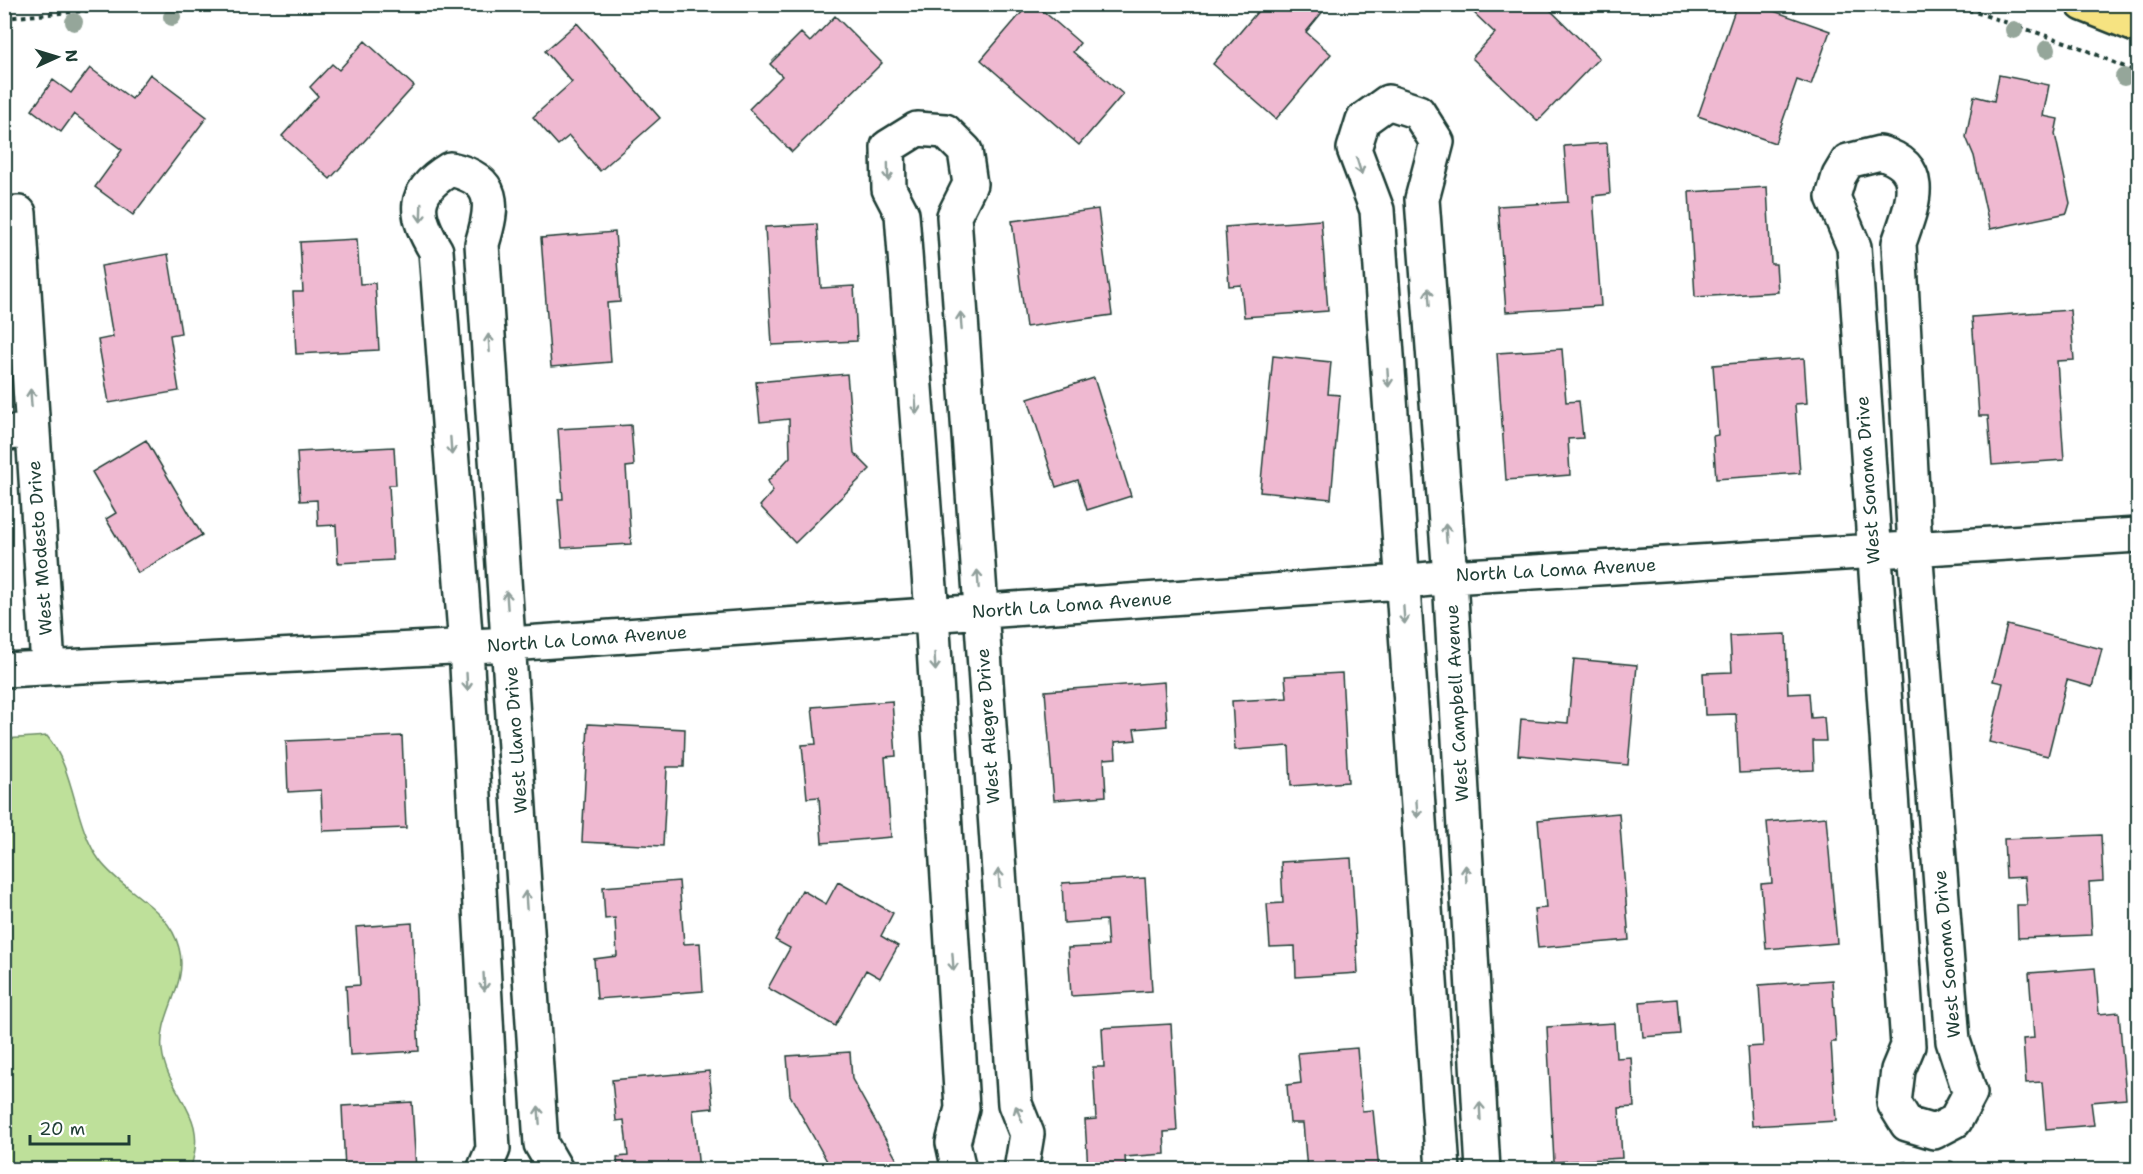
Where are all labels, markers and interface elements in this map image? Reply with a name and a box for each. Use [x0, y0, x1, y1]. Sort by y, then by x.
north arrow [27, 27, 87, 87]
text: N [61, 49, 82, 63]
one-way arrow [1354, 156, 1365, 175]
one-way arrow [883, 161, 894, 181]
one-way arrow [415, 203, 426, 223]
one-way arrow [1423, 287, 1434, 307]
one-way arrow [955, 312, 966, 332]
one-way arrow [483, 334, 494, 354]
one-way arrow [1383, 368, 1394, 388]
one-way arrow [25, 388, 36, 408]
one-way arrow [911, 394, 922, 414]
street label: West Sonoma Drive [1850, 395, 1886, 565]
one-way arrow [445, 435, 456, 455]
street label: West Modesto Drive [22, 460, 58, 636]
one-way arrow [1441, 524, 1452, 544]
street label: North La Loma Avenue [1455, 553, 1657, 587]
one-way arrow [972, 569, 983, 589]
street label: North La Loma Avenue [971, 586, 1173, 624]
one-way arrow [501, 591, 512, 611]
one-way arrow [1398, 604, 1409, 624]
street label: West Campbell Avenue [1440, 604, 1474, 802]
street label: North La Loma Avenue [486, 620, 688, 658]
street label: West Alegre Drive [971, 647, 1005, 805]
one-way arrow [930, 652, 941, 672]
street label: West Llano Drive [499, 666, 533, 814]
one-way arrow [462, 672, 473, 691]
one-way arrow [1412, 799, 1423, 819]
one-way arrow [1461, 865, 1472, 885]
one-way arrow [993, 868, 1004, 888]
street label: West Sonoma Drive [1928, 869, 1966, 1039]
one-way arrow [520, 890, 531, 910]
one-way arrow [948, 951, 959, 971]
one-way arrow [479, 971, 490, 991]
one-way arrow [1474, 1102, 1485, 1122]
one-way arrow [1013, 1105, 1024, 1123]
one-way arrow [534, 1106, 545, 1126]
scale bar [30, 1108, 129, 1146]
text: 20 m [39, 1117, 85, 1141]

